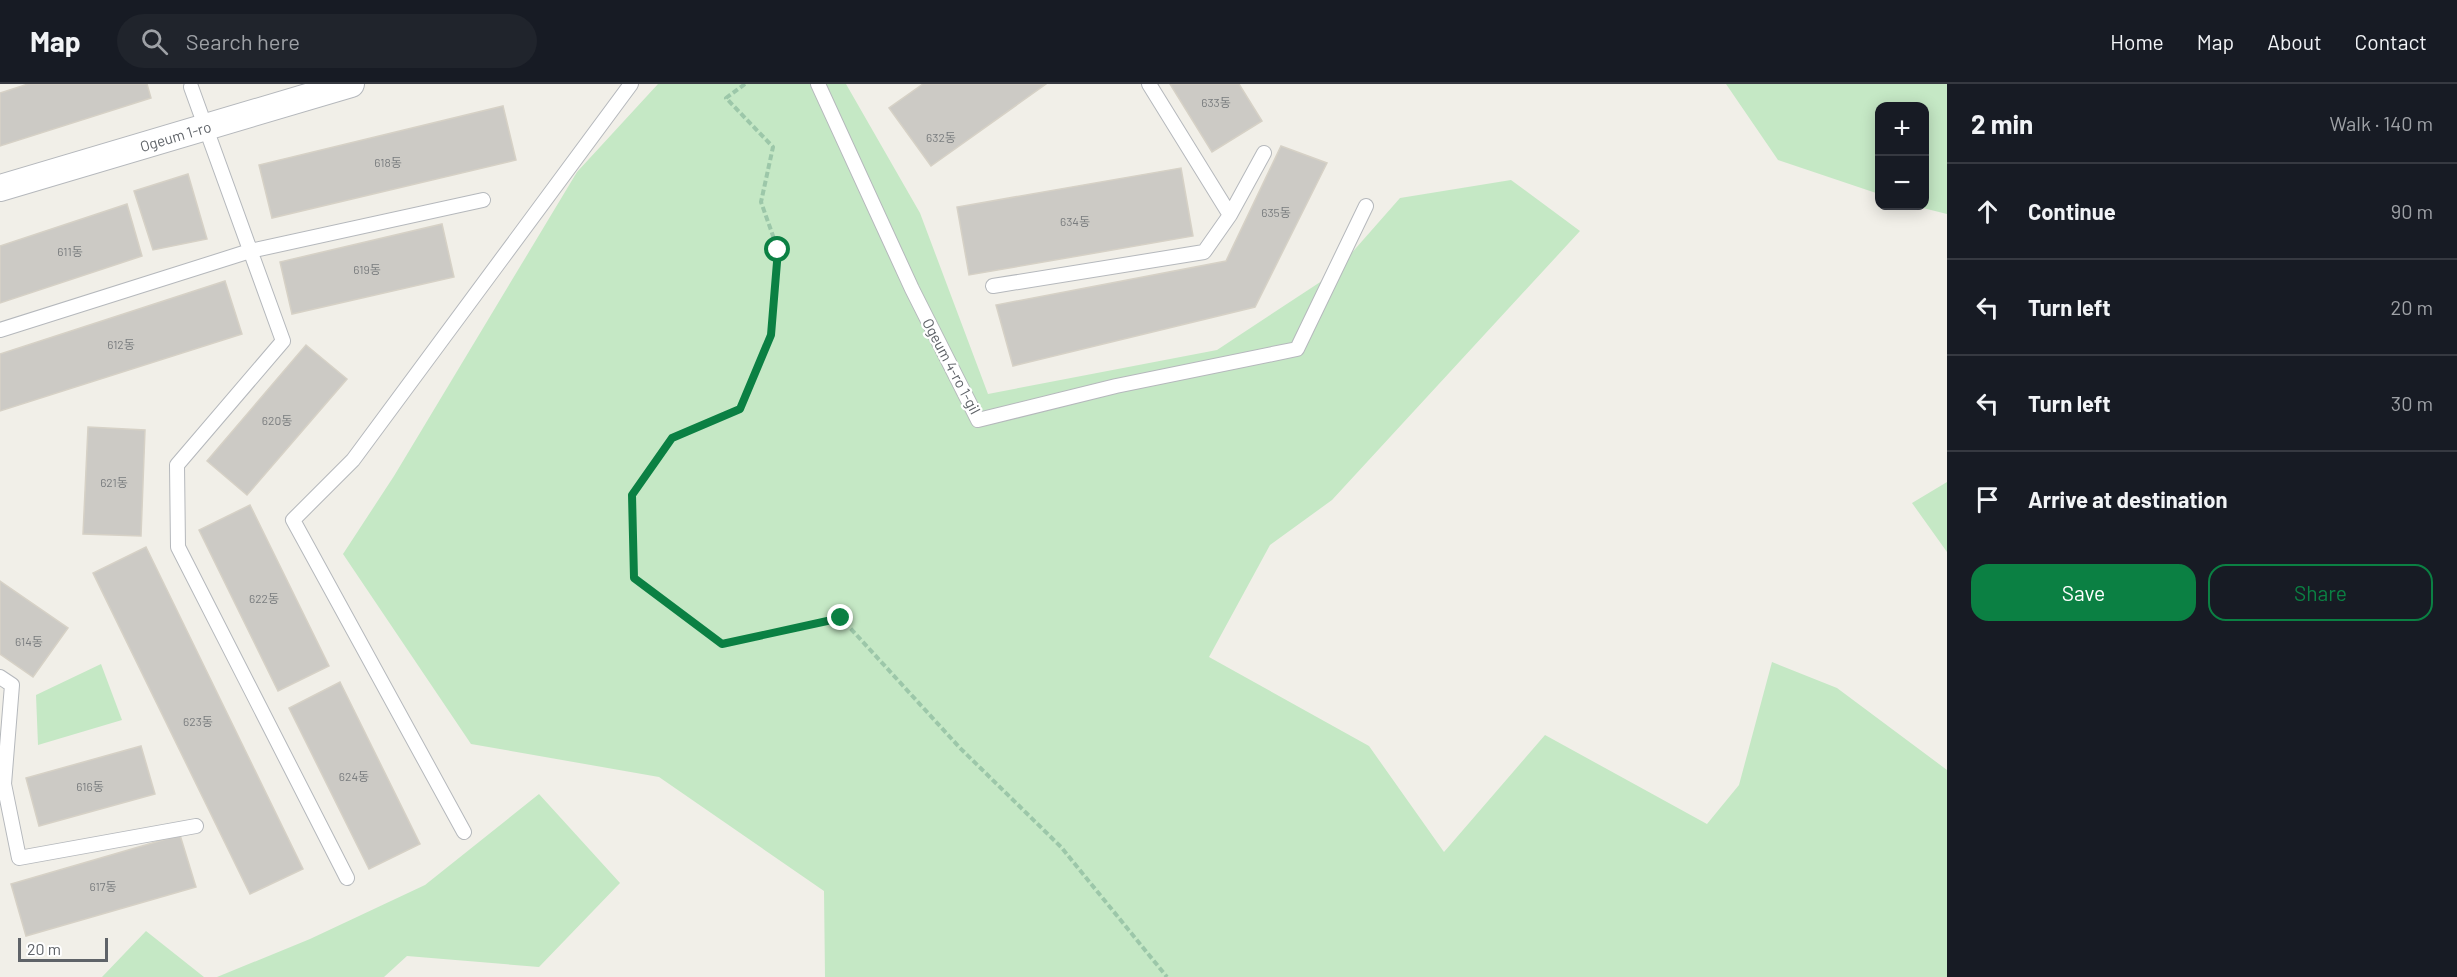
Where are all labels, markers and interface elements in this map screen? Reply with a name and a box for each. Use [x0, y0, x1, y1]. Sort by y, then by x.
search box [117, 14, 537, 68]
text: Map [30, 24, 81, 58]
icon: search [138, 25, 171, 58]
text: Search here [186, 28, 300, 54]
text: Home [2110, 29, 2164, 54]
text: Map [2197, 29, 2234, 54]
text: About [2267, 29, 2322, 54]
text: Contact [2355, 29, 2427, 54]
house number: 633동 [1201, 95, 1231, 109]
map controls [1875, 102, 1929, 210]
button: + [1875, 102, 1929, 156]
text: 2 min [1971, 108, 2033, 139]
text: Walk · 140 m [2329, 111, 2433, 135]
street label: Ogeum 1-ro [138, 117, 213, 155]
house number: 632동 [926, 130, 956, 144]
house number: 618동 [374, 155, 402, 169]
button: − [1875, 156, 1929, 210]
icon: ahead [1971, 195, 2004, 228]
text: Continue [2028, 198, 2116, 224]
text: 90 m [2391, 199, 2433, 223]
house number: 635동 [1261, 205, 1291, 219]
house number: 634동 [1060, 214, 1090, 228]
route start [764, 236, 790, 262]
house number: 611동 [57, 244, 83, 258]
house number: 619동 [353, 262, 381, 276]
icon: left [1971, 291, 2004, 324]
text: Turn left [2028, 294, 2111, 320]
text: 20 m [2390, 295, 2433, 319]
street label: Ogeum 4-ro 1-gil [919, 315, 985, 417]
house number: 612동 [107, 337, 135, 351]
icon: left [1971, 387, 2004, 420]
text: Turn left [2028, 390, 2111, 416]
text: 30 m [2391, 391, 2433, 415]
house number: 620동 [262, 413, 292, 427]
house number: 621동 [100, 475, 128, 489]
icon: arrive [1971, 483, 2004, 516]
text: Arrive at destination [2028, 486, 2227, 512]
button: Save [1971, 564, 2196, 621]
button: Share [2208, 564, 2433, 621]
house number: 622동 [249, 591, 279, 605]
route end [827, 604, 853, 630]
house number: 614동 [15, 634, 43, 648]
house number: 623동 [183, 714, 213, 728]
house number: 624동 [339, 769, 369, 783]
house number: 616동 [76, 779, 104, 793]
house number: 617동 [90, 879, 116, 893]
scale bar [18, 935, 108, 962]
text: 20 m [27, 939, 61, 958]

